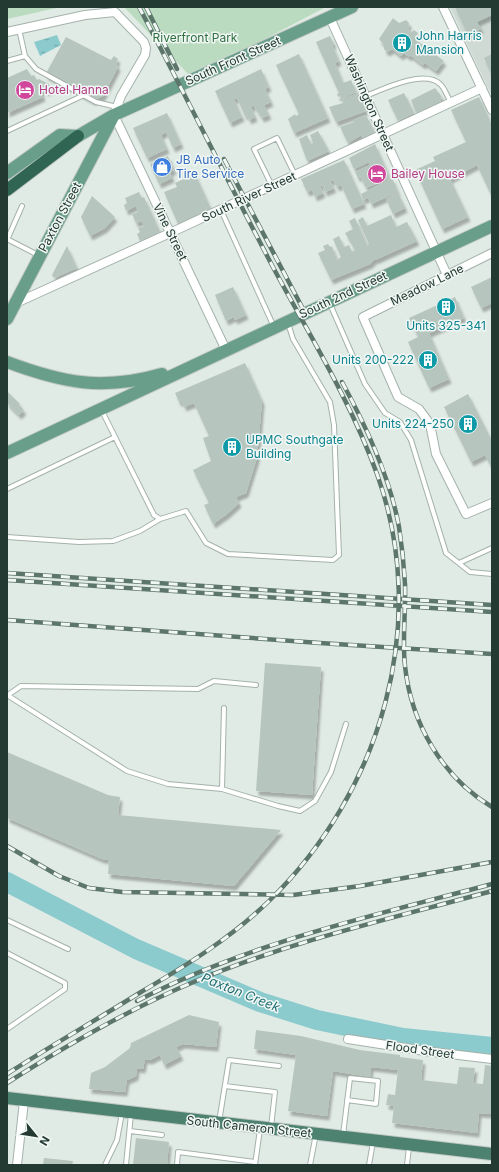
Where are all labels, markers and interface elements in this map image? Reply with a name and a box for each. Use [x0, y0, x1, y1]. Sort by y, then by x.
place label: John Harris Mansion [416, 28, 482, 57]
park label: Riverfront Park [153, 30, 238, 45]
building icon: John Harris Mansion [391, 32, 413, 54]
street label: South Front Street [183, 33, 283, 88]
street label: Washington Street [341, 52, 398, 153]
hotel icon: Hotel Hanna [14, 79, 36, 101]
place label: Hotel Hanna [39, 82, 109, 97]
place label: JB Auto Tire Service [176, 152, 244, 181]
shop icon: JB Auto Tire Service [151, 156, 173, 178]
hotel icon: Bailey House [366, 163, 388, 185]
place label: Bailey House [391, 166, 465, 181]
street label: South River Street [199, 168, 298, 225]
street label: Paxton Street [35, 179, 84, 254]
street label: Vine Street [150, 200, 191, 263]
street label: Meadow Lane [388, 260, 466, 309]
street label: South 2nd Street [296, 268, 389, 322]
building icon: Units 325-341 [435, 296, 457, 318]
place label: Units 325-341 [406, 318, 486, 333]
building icon: Units 200-222 [417, 349, 439, 371]
place label: Units 200-222 [332, 352, 414, 367]
building icon: Units 224-250 [457, 413, 479, 435]
place label: Units 224-250 [372, 416, 454, 431]
place label: UPMC Southgate Building [246, 432, 344, 461]
building icon: UPMC Southgate Building [221, 436, 243, 458]
water label: Paxton Creek [199, 969, 283, 1015]
street label: Flood Street [385, 1037, 455, 1062]
street label: South Cameron Street [186, 1112, 312, 1141]
north arrow [16, 1116, 56, 1156]
text: N [37, 1134, 53, 1148]

